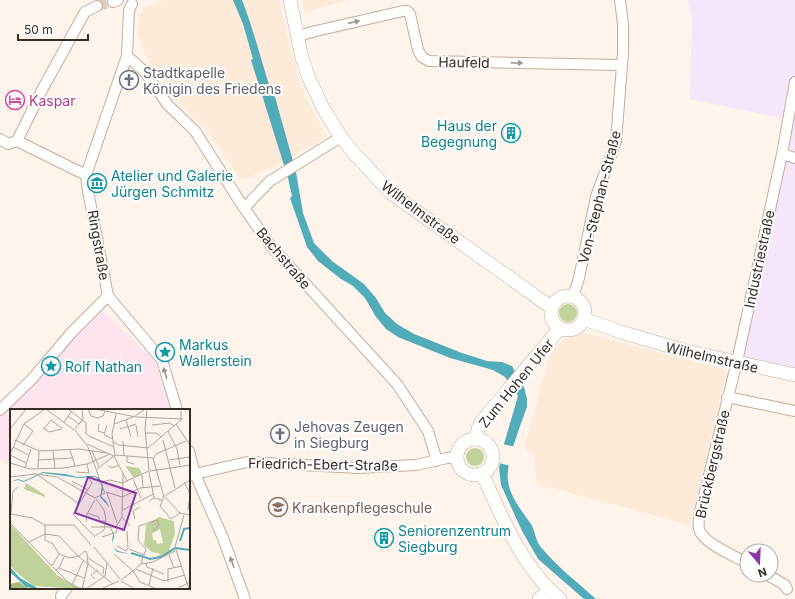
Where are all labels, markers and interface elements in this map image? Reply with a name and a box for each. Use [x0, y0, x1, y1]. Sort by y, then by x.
scale bar [18, 16, 88, 42]
one-way arrow [347, 19, 360, 25]
text: 50 m [24, 22, 53, 37]
street label: Haufeld [438, 53, 490, 71]
one-way arrow [511, 60, 524, 66]
place label: Stadtkapelle Königin des Friedens [143, 64, 281, 97]
church icon: Stadtkapelle Königin des Friedens [118, 69, 140, 91]
hotel icon: Kaspar [4, 89, 26, 111]
place label: Kaspar [29, 92, 76, 109]
place label: Haus der Begegnung [421, 117, 497, 150]
building icon: Haus der Begegnung [500, 122, 522, 144]
street label: Von-Stephan-Straße [574, 129, 624, 265]
place label: Atelier und Galerie Jürgen Schmitz [111, 167, 233, 200]
museum icon: Atelier und Galerie Jürgen Schmitz [86, 172, 108, 194]
street label: Wilhelmstraße [378, 177, 464, 247]
street label: Ringstraße [84, 208, 114, 282]
street label: Industriestraße [740, 208, 778, 310]
street label: Bachstraße [253, 224, 315, 292]
street label: Zum Hohen Ufer [475, 335, 557, 431]
place label: Markus Wallerstein [179, 336, 252, 369]
street label: Wilhelmstraße [664, 338, 760, 376]
place icon: Markus Wallerstein [154, 341, 176, 363]
place icon: Rolf Nathan [40, 355, 62, 377]
place label: Rolf Nathan [65, 358, 142, 375]
one-way arrow [162, 366, 168, 378]
street label: Brückbergstraße [691, 408, 733, 520]
inset map [10, 409, 190, 589]
place label: Jehovas Zeugen in Siegburg [294, 418, 404, 451]
church icon: Jehovas Zeugen in Siegburg [269, 423, 291, 445]
street label: Friedrich-Ebert-Straße [248, 454, 398, 474]
school or university icon: Krankenpflegeschule [267, 496, 289, 518]
place label: Krankenpflegeschule [292, 499, 432, 516]
place label: Seniorenzentrum Siegburg [398, 522, 511, 555]
building icon: Seniorenzentrum Siegburg [373, 527, 395, 549]
north arrow [739, 543, 779, 583]
one-way arrow [228, 556, 234, 568]
text: N [756, 564, 769, 580]

